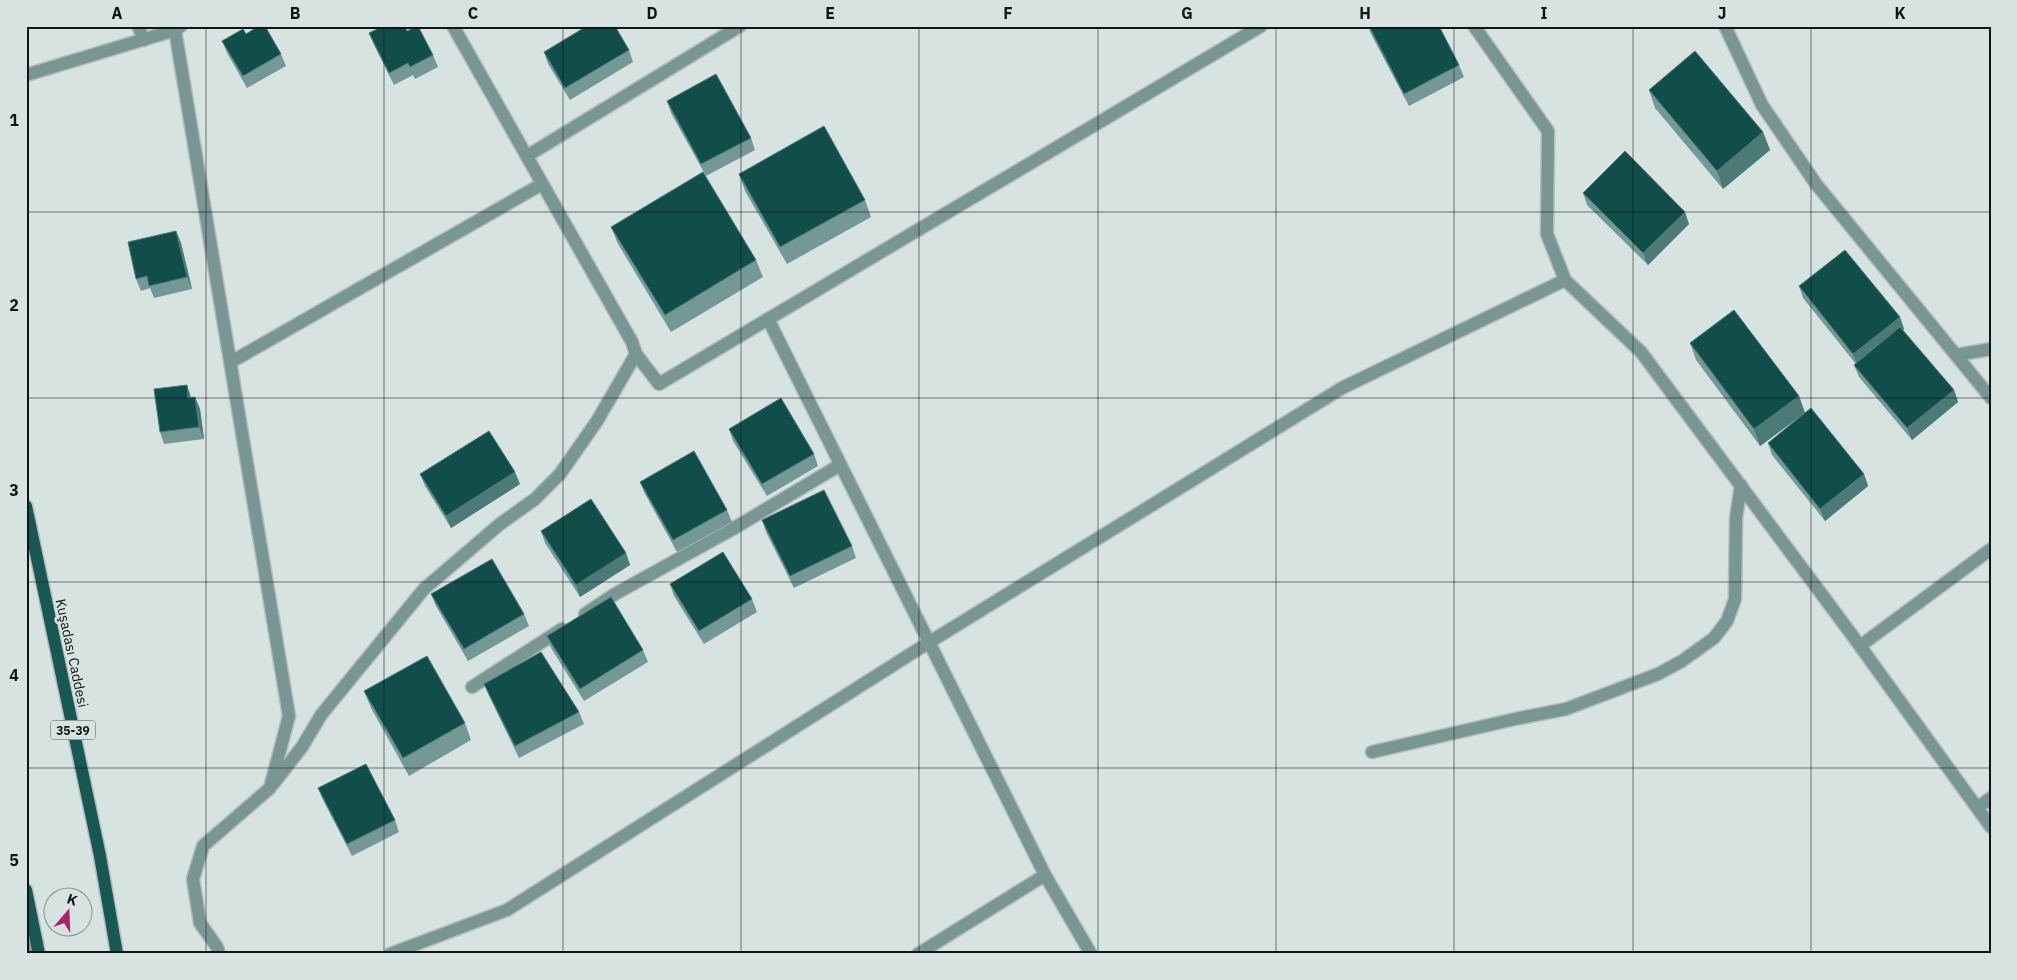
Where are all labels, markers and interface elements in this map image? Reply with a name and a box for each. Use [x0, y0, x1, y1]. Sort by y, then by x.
text: A [112, 3, 123, 23]
text: B [290, 3, 301, 23]
text: C [468, 3, 478, 23]
text: D [646, 3, 658, 23]
text: E [825, 3, 835, 23]
text: F [1003, 3, 1013, 23]
text: G [1181, 3, 1193, 23]
text: H [1359, 3, 1371, 23]
text: I [1541, 3, 1548, 23]
text: J [1718, 3, 1726, 23]
text: K [1894, 3, 1906, 23]
text: 1 [9, 110, 19, 130]
text: 2 [9, 295, 19, 315]
text: 3 [9, 480, 19, 500]
street label: Kuşadası Caddesi [52, 597, 92, 709]
text: 4 [9, 665, 19, 685]
road number: 35-39 [50, 720, 96, 740]
text: 5 [9, 850, 19, 870]
north arrow [42, 888, 92, 938]
text: K [65, 890, 80, 910]

